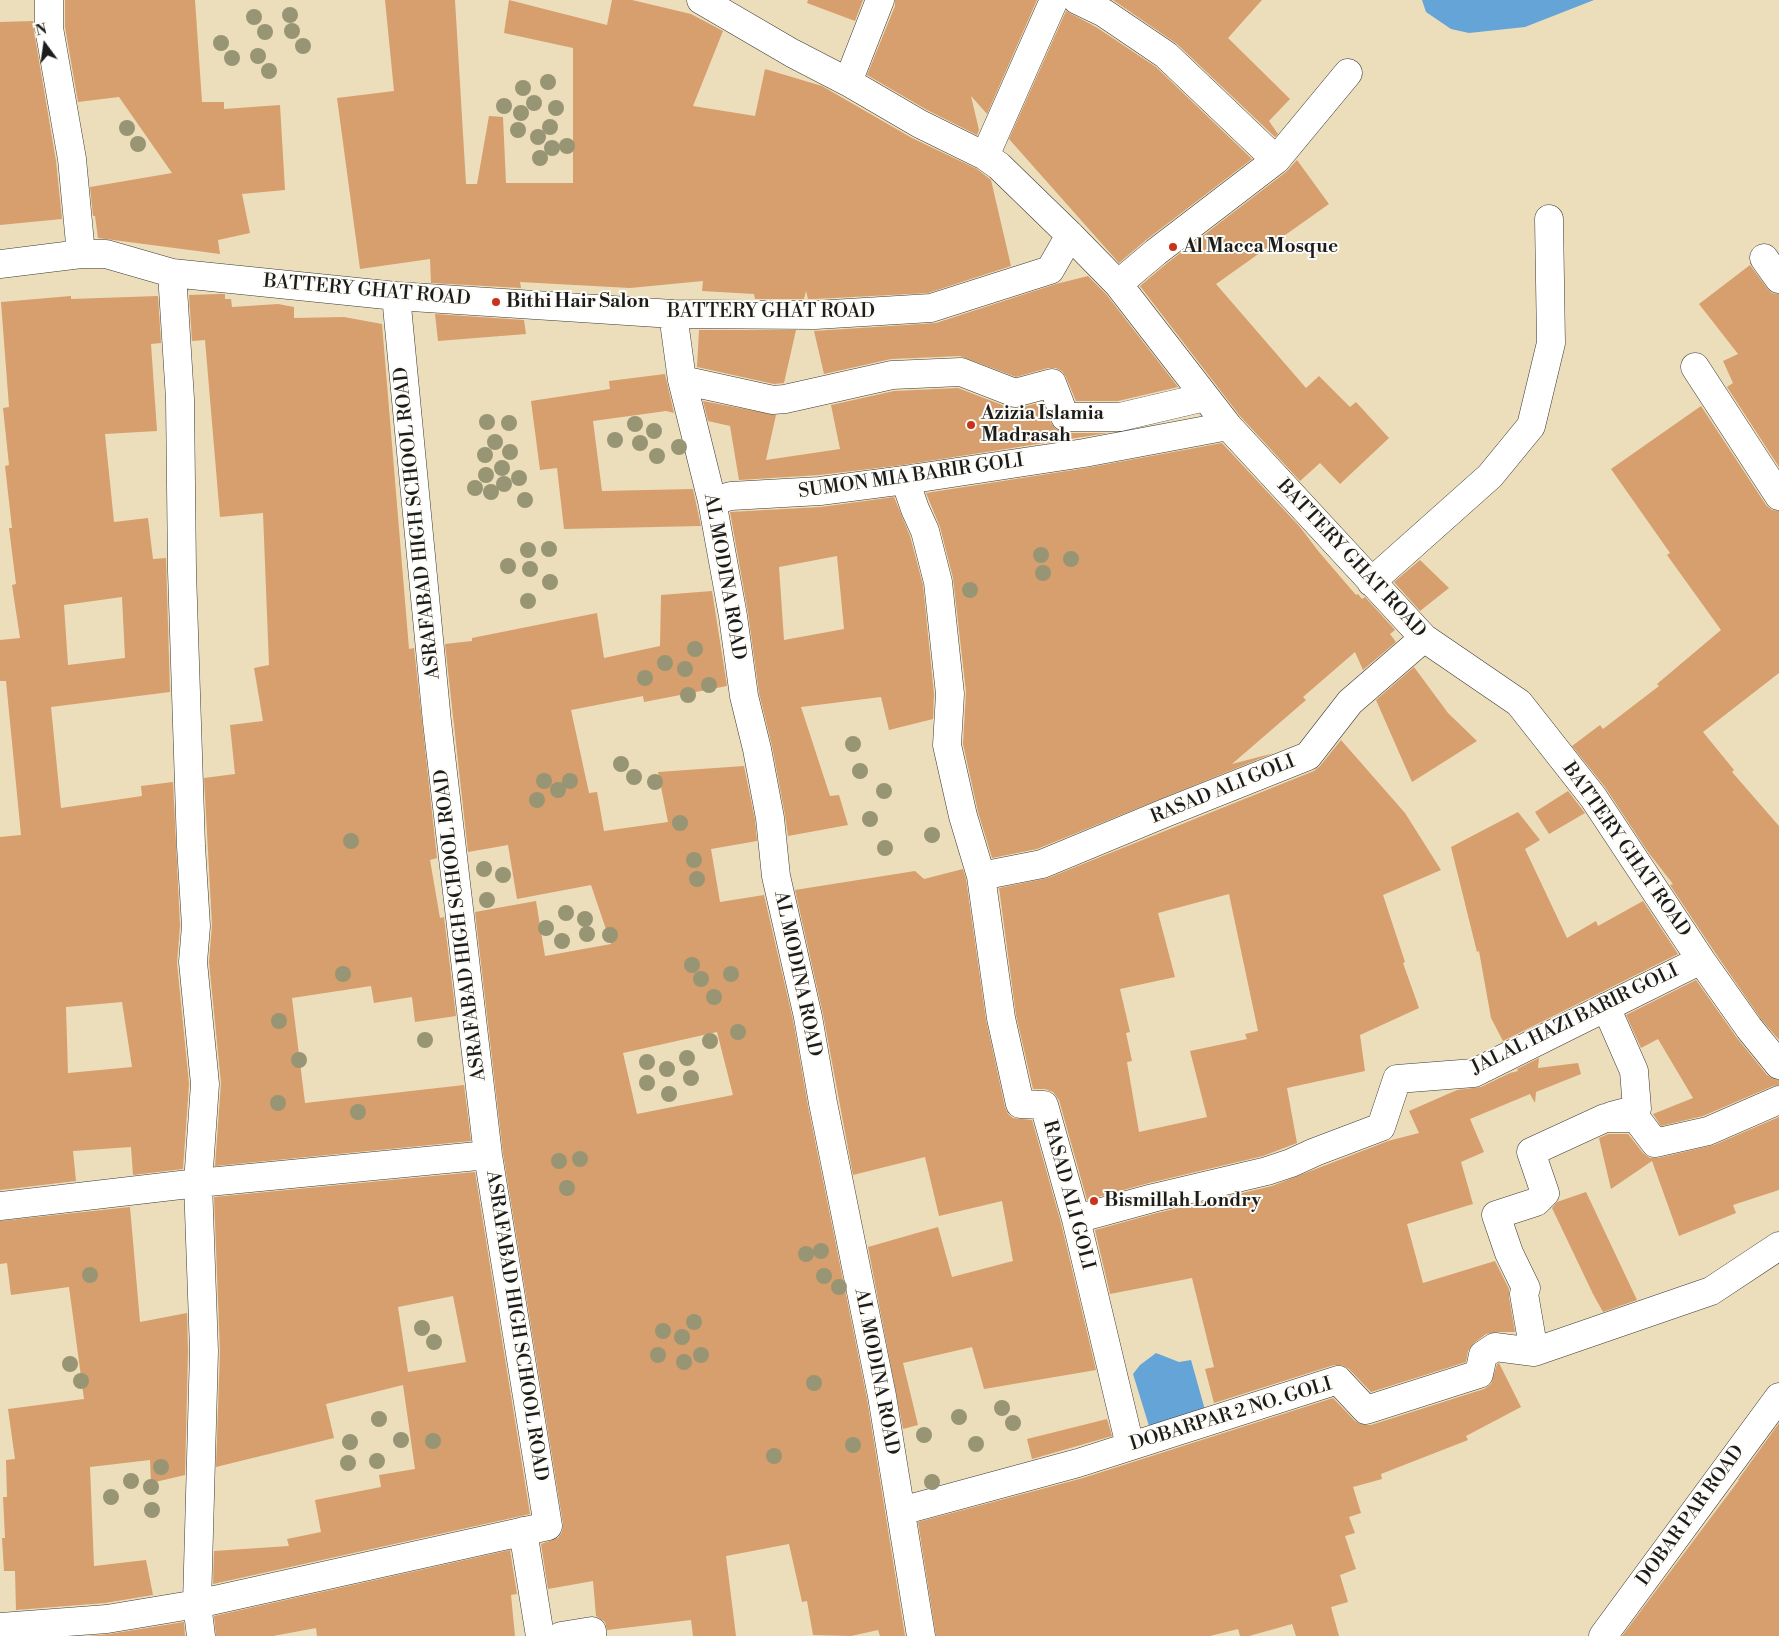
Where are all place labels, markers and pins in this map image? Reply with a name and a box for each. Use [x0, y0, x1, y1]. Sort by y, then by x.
place label: Al Macca Mosque [1183, 236, 1338, 258]
marker: Al Macca Mosque [1167, 241, 1179, 253]
place label: Bithi Hair Salon [506, 291, 649, 313]
marker: Bithi Hair Salon [490, 296, 502, 308]
place label: Azizia Islamia Madrasah [981, 403, 1104, 447]
marker: Azizia Islamia Madrasah [965, 419, 977, 431]
place label: Bismillah Londry [1104, 1190, 1261, 1212]
marker: Bismillah Londry [1088, 1195, 1100, 1207]

